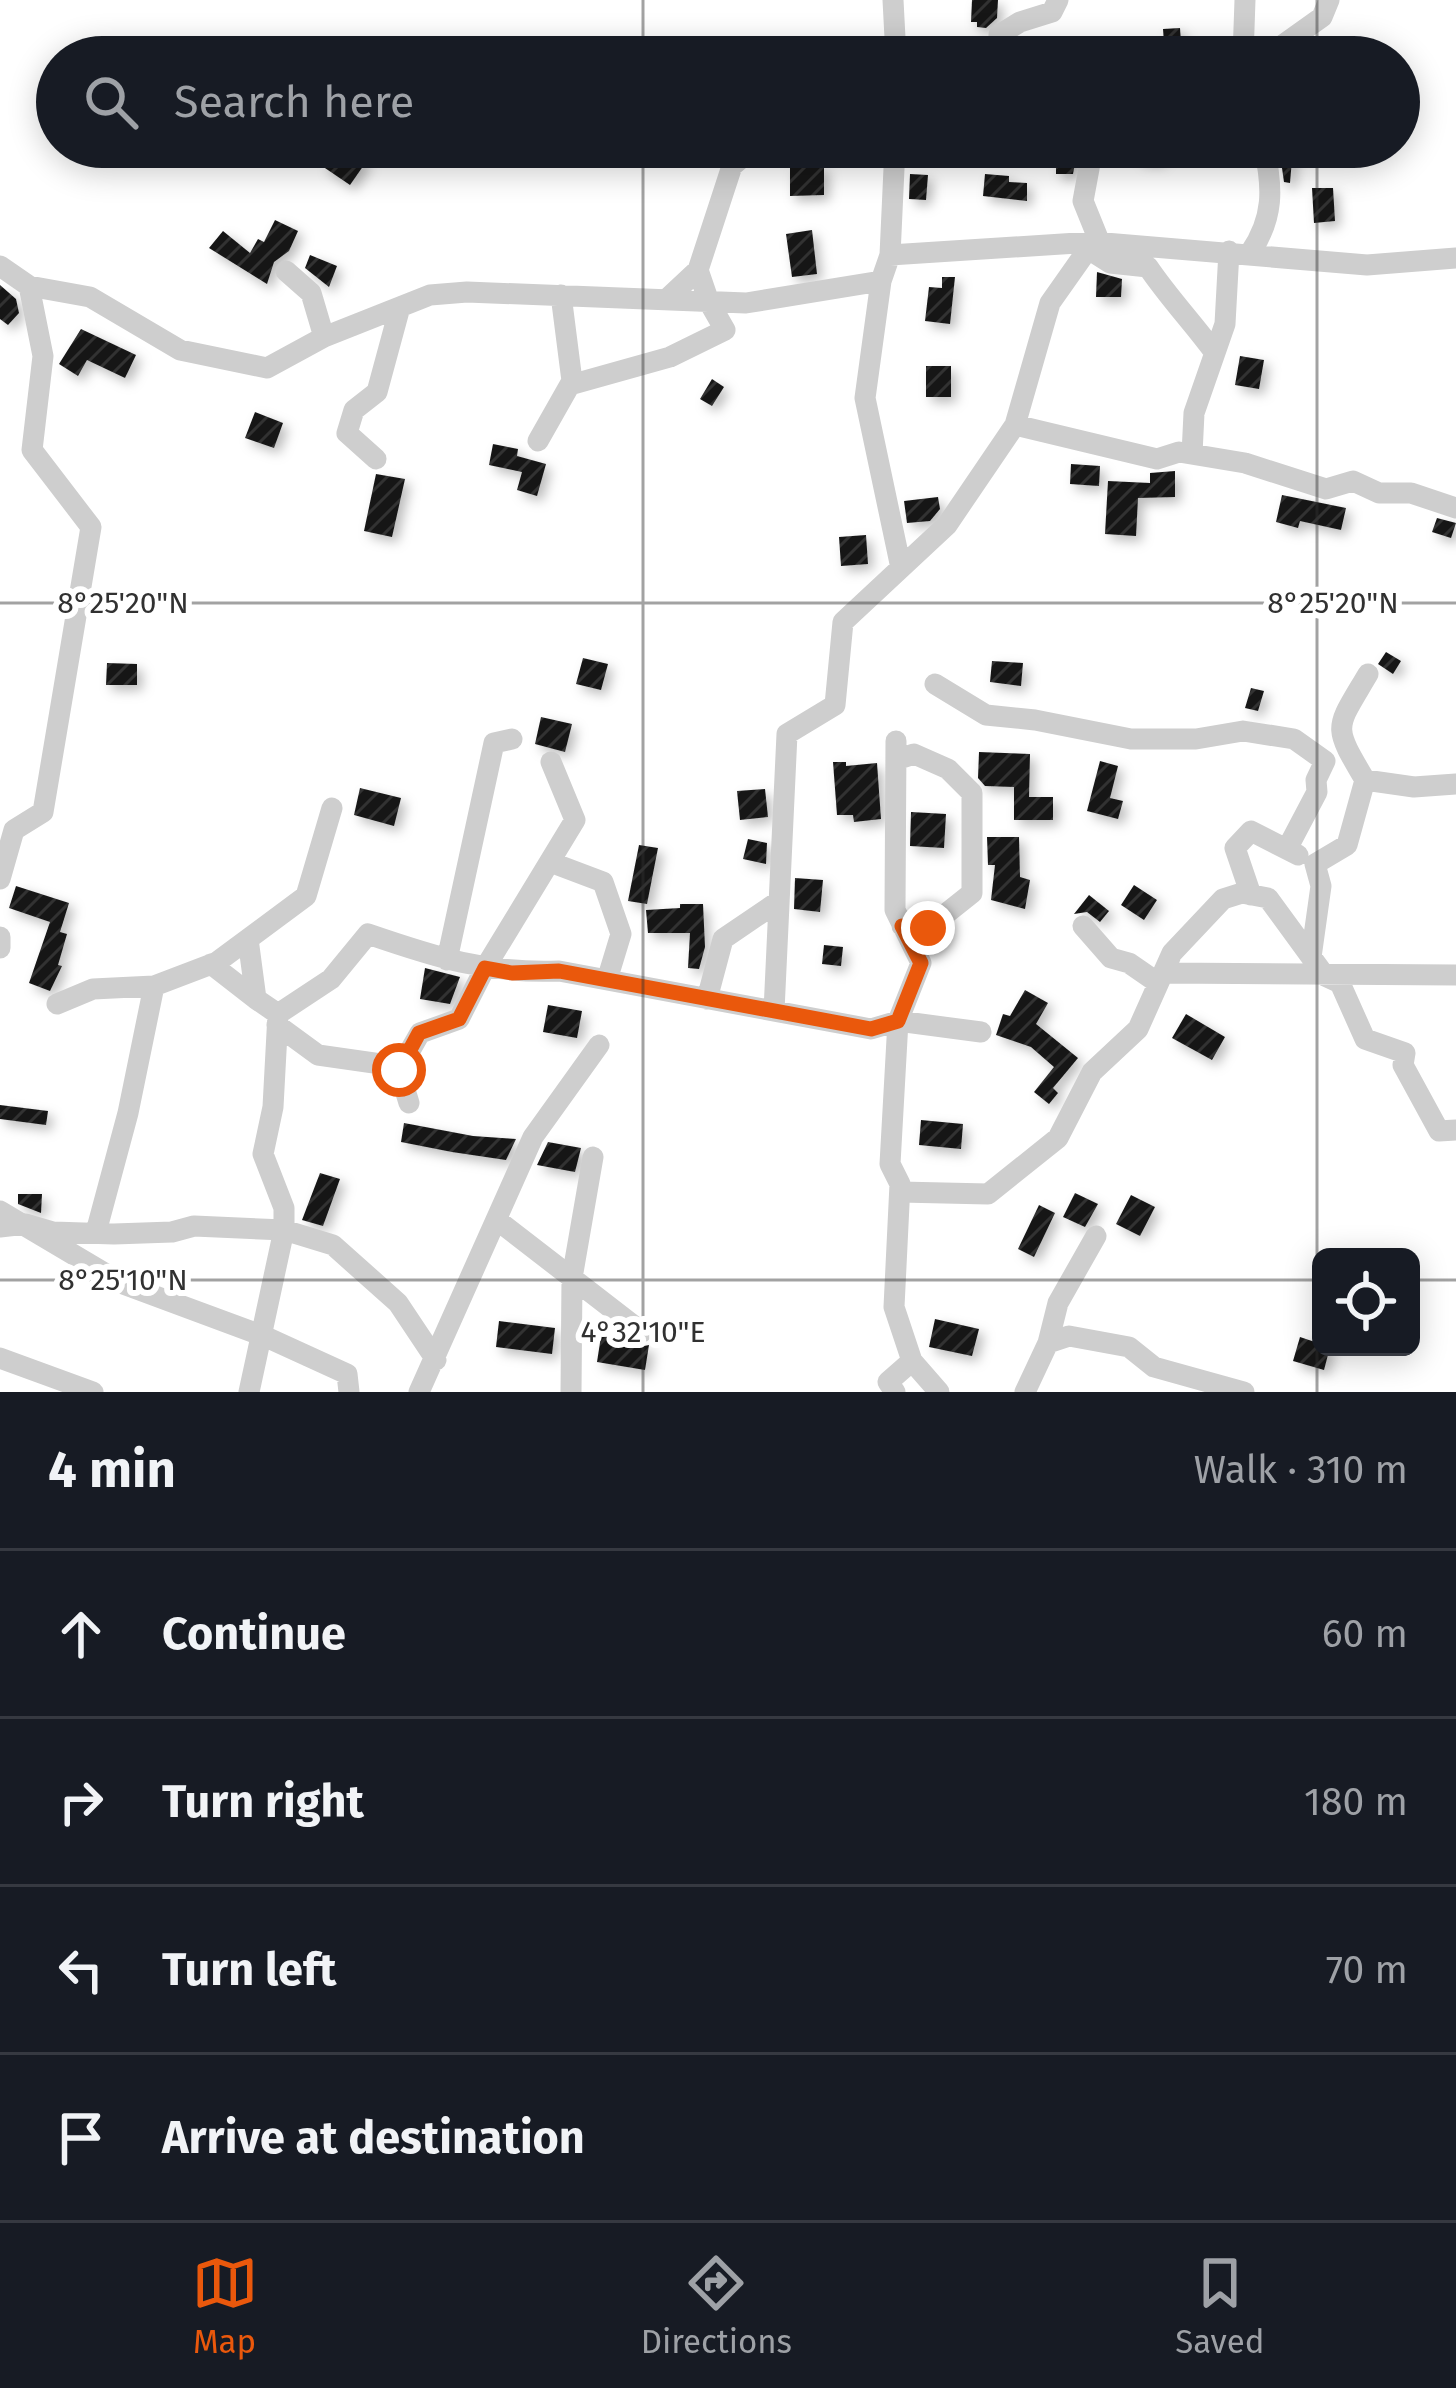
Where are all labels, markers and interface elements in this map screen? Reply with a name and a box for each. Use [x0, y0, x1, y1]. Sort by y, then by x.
search box [36, 36, 1420, 168]
icon: search [78, 69, 144, 135]
text: Search here [174, 75, 414, 129]
text: 8°25'20"N [57, 585, 189, 621]
text: 8°25'20"N [1267, 585, 1399, 621]
route end [901, 901, 955, 955]
route start [372, 1043, 426, 1097]
map controls [1312, 1248, 1420, 1356]
button: locate [1312, 1248, 1420, 1356]
text: 8°25'10"N [58, 1262, 188, 1298]
text: 4°32'10"E [580, 1314, 706, 1350]
text: 4 min [48, 1439, 176, 1501]
text: Walk · 310 m [1194, 1447, 1408, 1493]
icon: ahead [48, 1601, 114, 1667]
text: Continue [162, 1607, 346, 1661]
text: 60 m [1322, 1611, 1408, 1657]
icon: right [48, 1769, 114, 1835]
text: Turn right [162, 1775, 364, 1829]
text: 180 m [1304, 1779, 1408, 1825]
icon: left [48, 1937, 114, 2003]
text: Turn left [162, 1943, 336, 1997]
text: 70 m [1326, 1947, 1408, 1993]
icon: arrive [48, 2105, 114, 2171]
text: Arrive at destination [162, 2111, 585, 2165]
tab: Map [192, 2250, 258, 2362]
tab: Directions [641, 2250, 792, 2362]
tab: Saved [1175, 2250, 1264, 2362]

